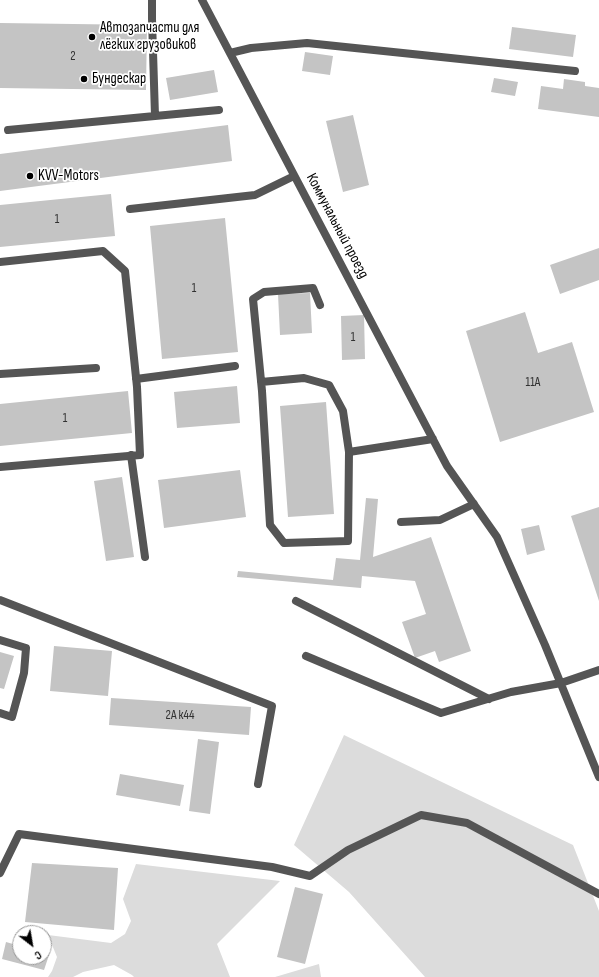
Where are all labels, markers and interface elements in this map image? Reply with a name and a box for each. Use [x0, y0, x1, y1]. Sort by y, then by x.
place label: Автозапчасти для лёгких грузовиков [100, 19, 199, 54]
marker: Автозапчасти для лёгких грузовиков [87, 32, 97, 42]
house number: 2 [70, 49, 76, 65]
place label: Бундескар [92, 70, 146, 88]
marker: Бундескар [79, 74, 89, 84]
place label: KVV-Motors [38, 167, 99, 185]
street label: Коммунальный проезд [302, 170, 372, 282]
marker: KVV-Motors [25, 171, 35, 181]
house number: 1 [55, 212, 59, 228]
house number: 1 [192, 281, 196, 297]
house number: 1 [351, 330, 355, 346]
house number: 11А [526, 375, 540, 391]
house number: 1 [63, 411, 67, 427]
house number: 2А к44 [166, 708, 194, 724]
north arrow [12, 925, 52, 965]
text: С [32, 948, 44, 962]

